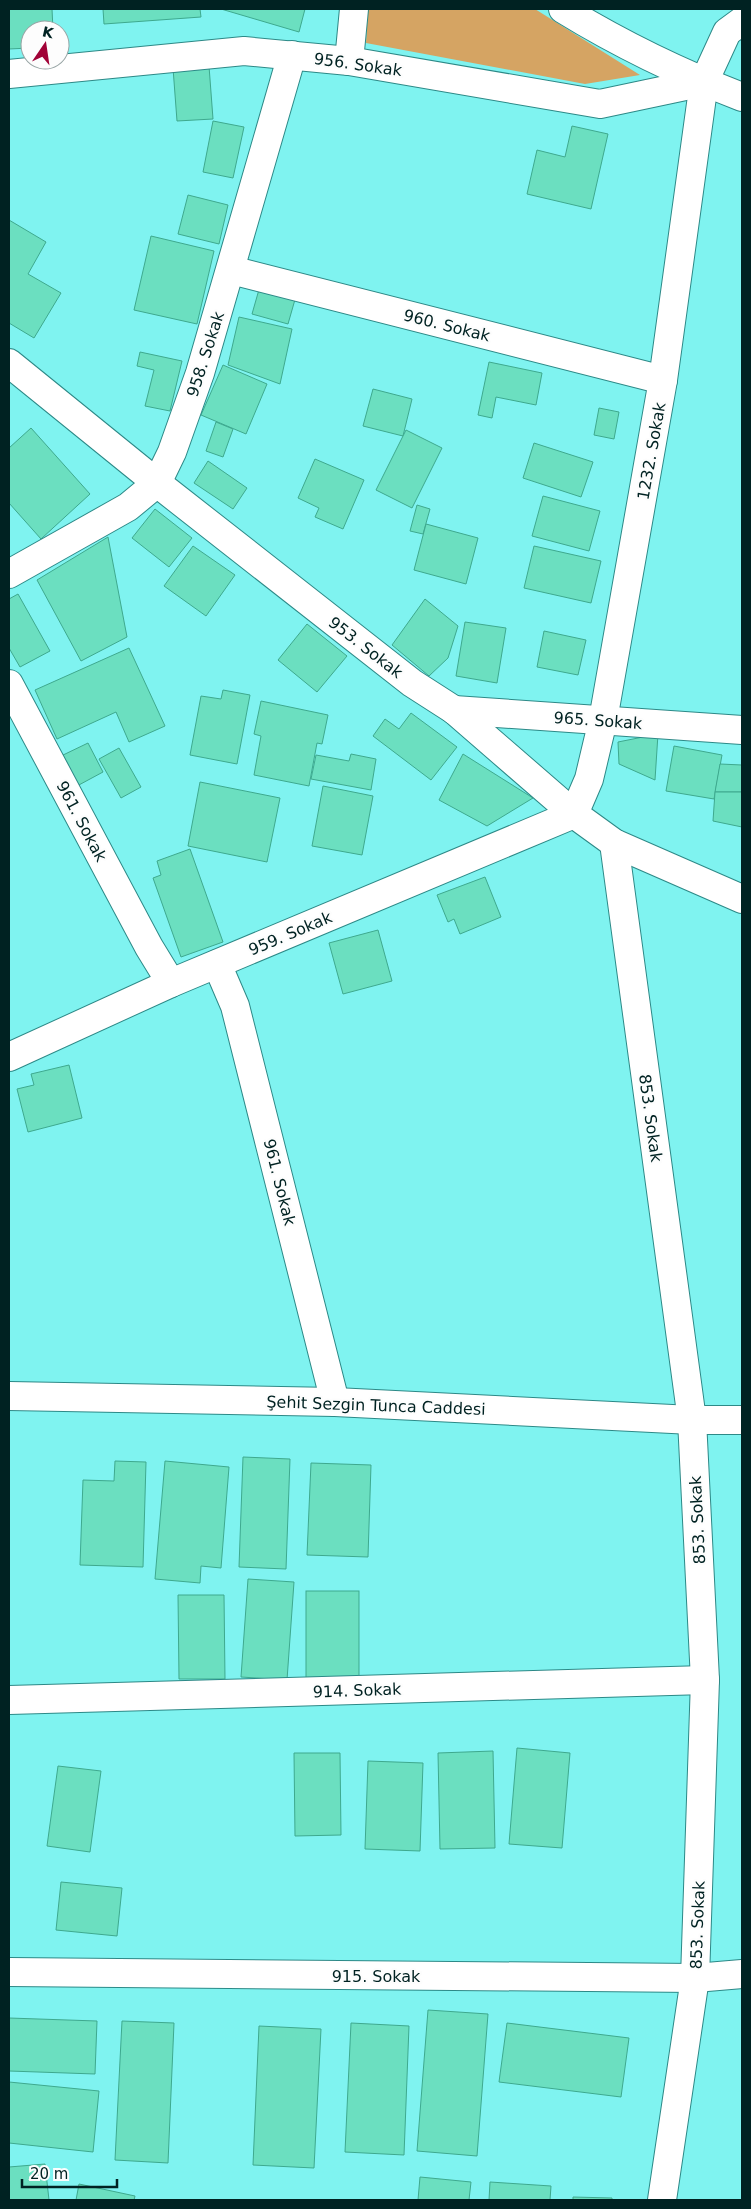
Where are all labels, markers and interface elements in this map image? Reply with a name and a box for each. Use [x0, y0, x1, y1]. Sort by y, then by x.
north arrow [20, 20, 70, 70]
text: K [41, 23, 56, 42]
street label: 956. Sokak [313, 49, 404, 80]
street label: 960. Sokak [402, 306, 493, 346]
street label: 958. Sokak [183, 308, 228, 399]
street label: 1232. Sokak [634, 400, 670, 501]
street label: 953. Sokak [325, 613, 407, 683]
street label: 965. Sokak [553, 708, 644, 733]
street label: 961. Sokak [52, 778, 111, 866]
street label: 959. Sokak [246, 907, 335, 960]
street label: 853. Sokak [635, 1073, 666, 1164]
street label: 961. Sokak [260, 1137, 300, 1228]
street label: Şehit Sezgin Tunca Caddesi [266, 1392, 486, 1419]
street label: 853. Sokak [686, 1474, 709, 1565]
street label: 914. Sokak [312, 1679, 402, 1702]
street label: 853. Sokak [686, 1880, 709, 1970]
street label: 915. Sokak [332, 1967, 421, 1986]
scale bar [22, 2156, 118, 2188]
text: 20 m [30, 2165, 68, 2183]

